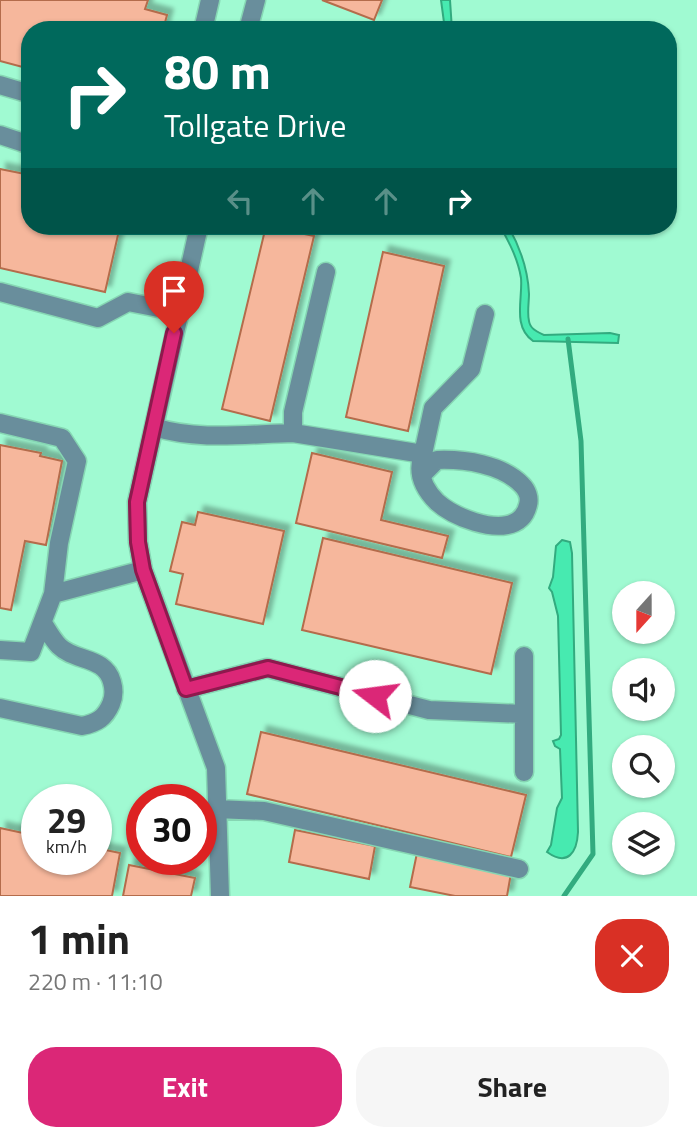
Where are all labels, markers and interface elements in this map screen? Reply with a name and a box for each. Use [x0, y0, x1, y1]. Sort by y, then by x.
text: 80 m [164, 33, 271, 108]
icon: right [49, 49, 140, 140]
text: Tollgate Drive [164, 101, 347, 149]
icon: left [221, 182, 259, 220]
icon: ahead [294, 182, 332, 220]
icon: ahead [367, 182, 405, 220]
icon: right [440, 182, 478, 220]
pin [144, 261, 204, 333]
icon: arrive [155, 272, 193, 310]
north arrow [612, 581, 676, 644]
map controls [612, 581, 675, 875]
button: sound [612, 658, 675, 721]
position arrow [338, 659, 412, 733]
button: search [612, 735, 675, 798]
speed limit sign: 30 [126, 784, 217, 875]
text: 29 [47, 793, 86, 847]
button: layers [612, 812, 675, 875]
text: km/h [46, 833, 87, 860]
text: 1 min [28, 906, 130, 970]
button: close [595, 919, 669, 993]
text: 220 m · 11:10 [28, 964, 163, 999]
button: Exit [28, 1047, 342, 1127]
button: Share [356, 1047, 669, 1127]

